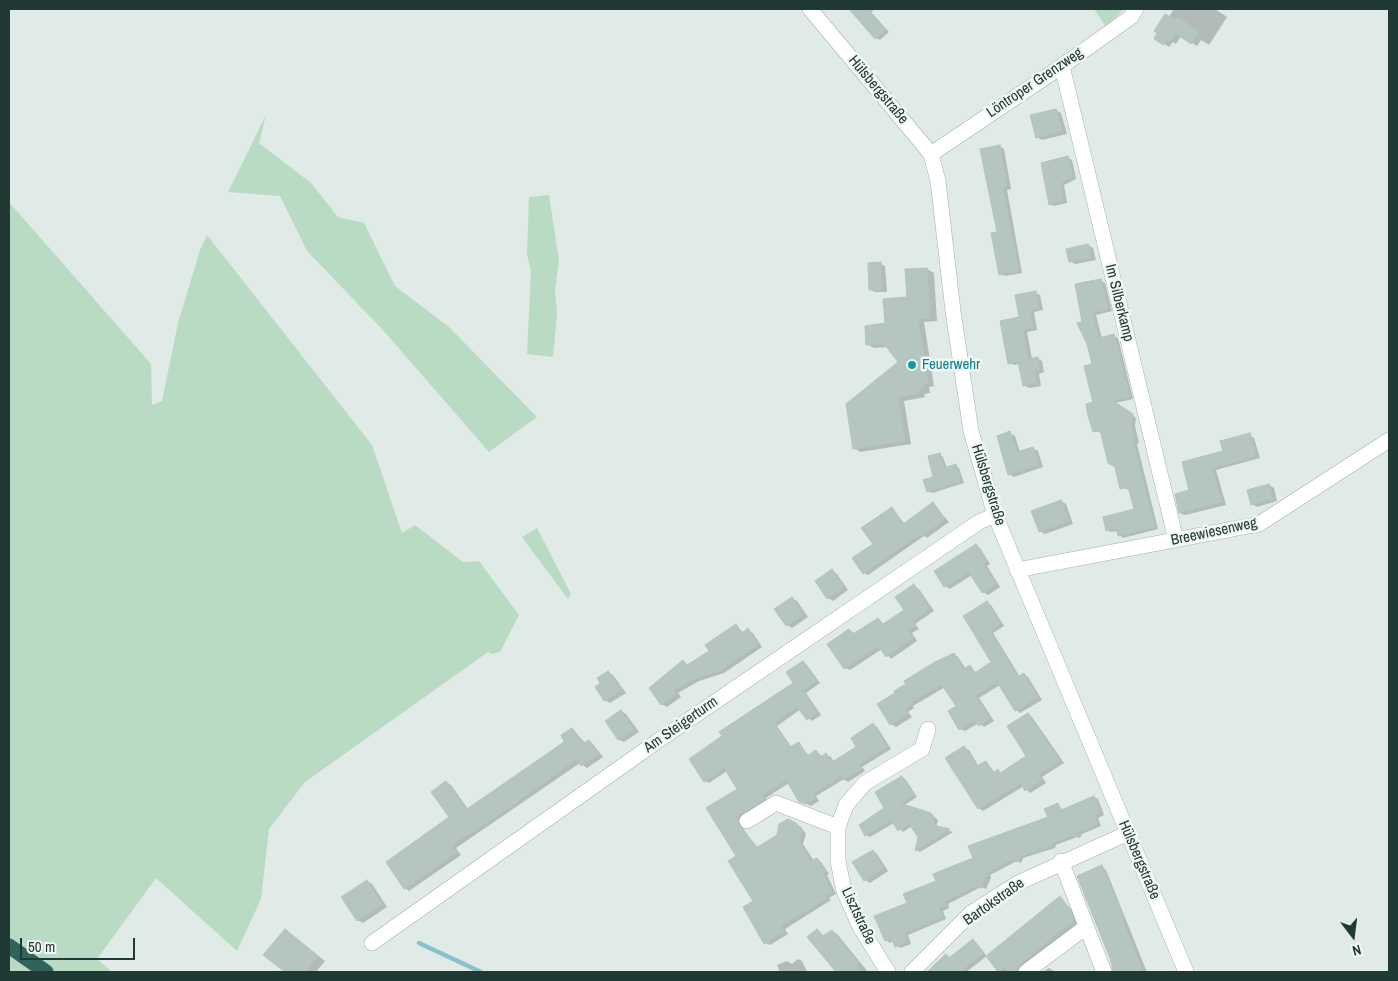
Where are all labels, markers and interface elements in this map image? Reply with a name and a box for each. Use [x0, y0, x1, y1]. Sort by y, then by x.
street label: Löntroper Grenzweg [983, 44, 1087, 122]
street label: Hülsbergstraße [844, 52, 912, 128]
street label: Im Silberkamp [1101, 262, 1137, 344]
place label: Feuerwehr [922, 356, 980, 374]
marker: Feuerwehr [906, 359, 918, 371]
street label: Hülsbergstraße [967, 442, 1009, 528]
street label: Breewiesenweg [1169, 514, 1259, 550]
street label: Am Steigerturm [641, 693, 721, 757]
street label: Hülsbergstraße [1114, 818, 1164, 902]
street label: Bartokstraße [960, 874, 1028, 930]
street label: Lisztstraße [837, 885, 879, 947]
north arrow [1328, 911, 1378, 961]
scale bar [22, 928, 138, 960]
text: 50 m [28, 936, 55, 957]
text: N [1351, 941, 1363, 960]

